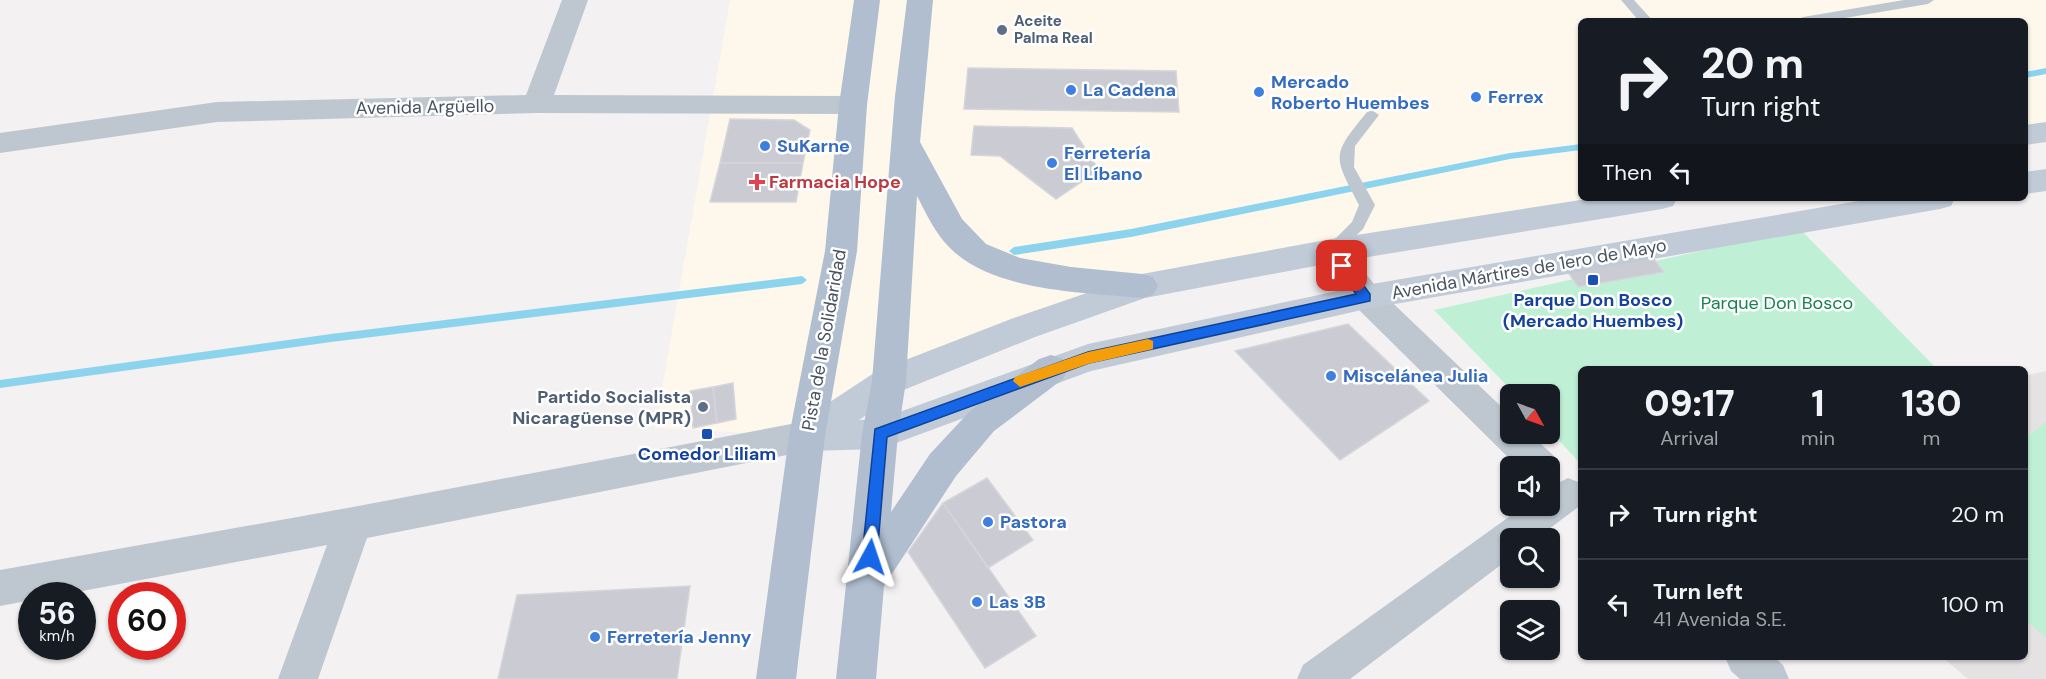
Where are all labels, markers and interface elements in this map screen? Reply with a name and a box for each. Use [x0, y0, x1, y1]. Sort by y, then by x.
place label: Aceite Palma Real [1014, 11, 1093, 48]
marker: Aceite Palma Real [995, 23, 1009, 37]
text: 20 m [1701, 36, 1804, 91]
icon: right [1602, 42, 1680, 120]
place label: Mercado Roberto Huembes [1271, 70, 1429, 115]
place label: La Cadena [1083, 78, 1176, 102]
marker: La Cadena [1064, 83, 1078, 97]
marker: Mercado Roberto Huembes [1252, 85, 1266, 99]
place label: Ferrex [1488, 85, 1543, 109]
text: Turn right [1701, 89, 1821, 124]
marker: Ferrex [1469, 90, 1483, 104]
street label: Avenida Argüello [356, 94, 494, 120]
place label: SuKarne [777, 134, 850, 158]
marker: SuKarne [758, 139, 772, 153]
place label: Ferretería El Líbano [1064, 141, 1151, 186]
marker: Ferretería El Líbano [1045, 156, 1059, 170]
icon: left [1664, 156, 1697, 189]
text: Then [1602, 158, 1652, 187]
place label: Farmacia Hope [769, 170, 901, 194]
marker: Farmacia Hope [750, 175, 764, 189]
street label: Avenida Mártires de 1ero de Mayo [1390, 233, 1668, 305]
pin [1316, 240, 1367, 291]
street label: Pista de la Solidaridad [796, 247, 852, 433]
icon: arrive [1325, 249, 1358, 282]
marker: Parque Don Bosco (Mercado Huembes) [1586, 273, 1600, 287]
place label: Parque Don Bosco (Mercado Huembes) [1503, 288, 1683, 333]
park label: Parque Don Bosco [1701, 291, 1853, 315]
place label: Miscelánea Julia [1343, 364, 1488, 388]
marker: Miscelánea Julia [1324, 369, 1338, 383]
text: 09:17 [1644, 380, 1735, 427]
text: 1 [1811, 380, 1825, 427]
text: 130 [1901, 380, 1962, 427]
north arrow [1500, 384, 1560, 444]
map controls [1500, 384, 1560, 660]
place label: Partido Socialista Nicaragüense (MPR) [512, 385, 691, 430]
marker: Partido Socialista Nicaragüense (MPR) [696, 400, 710, 414]
text: Arrival [1660, 425, 1719, 451]
text: min [1801, 425, 1835, 451]
text: m [1923, 425, 1940, 451]
marker: Comedor Liliam [700, 427, 714, 441]
place label: Comedor Liliam [638, 442, 776, 466]
button: sound [1500, 456, 1560, 516]
icon: right [1602, 498, 1635, 531]
text: Turn right [1653, 500, 1758, 529]
text: 20 m [1951, 500, 2004, 529]
place label: Pastora [1000, 510, 1067, 534]
marker: Pastora [981, 515, 995, 529]
position arrow [838, 525, 902, 589]
button: search [1500, 528, 1560, 588]
text: Turn left [1653, 577, 1743, 606]
speed limit sign: 60 [108, 582, 186, 660]
icon: left [1602, 588, 1635, 621]
place label: Las 3B [989, 590, 1046, 614]
text: 100 m [1942, 590, 2004, 619]
text: 56 [38, 594, 76, 633]
marker: Las 3B [970, 595, 984, 609]
button: layers [1500, 600, 1560, 660]
text: 41 Avenida S.E. [1653, 606, 1786, 632]
place label: Ferretería Jenny [607, 625, 751, 649]
text: km/h [39, 626, 75, 646]
marker: Ferretería Jenny [588, 630, 602, 644]

